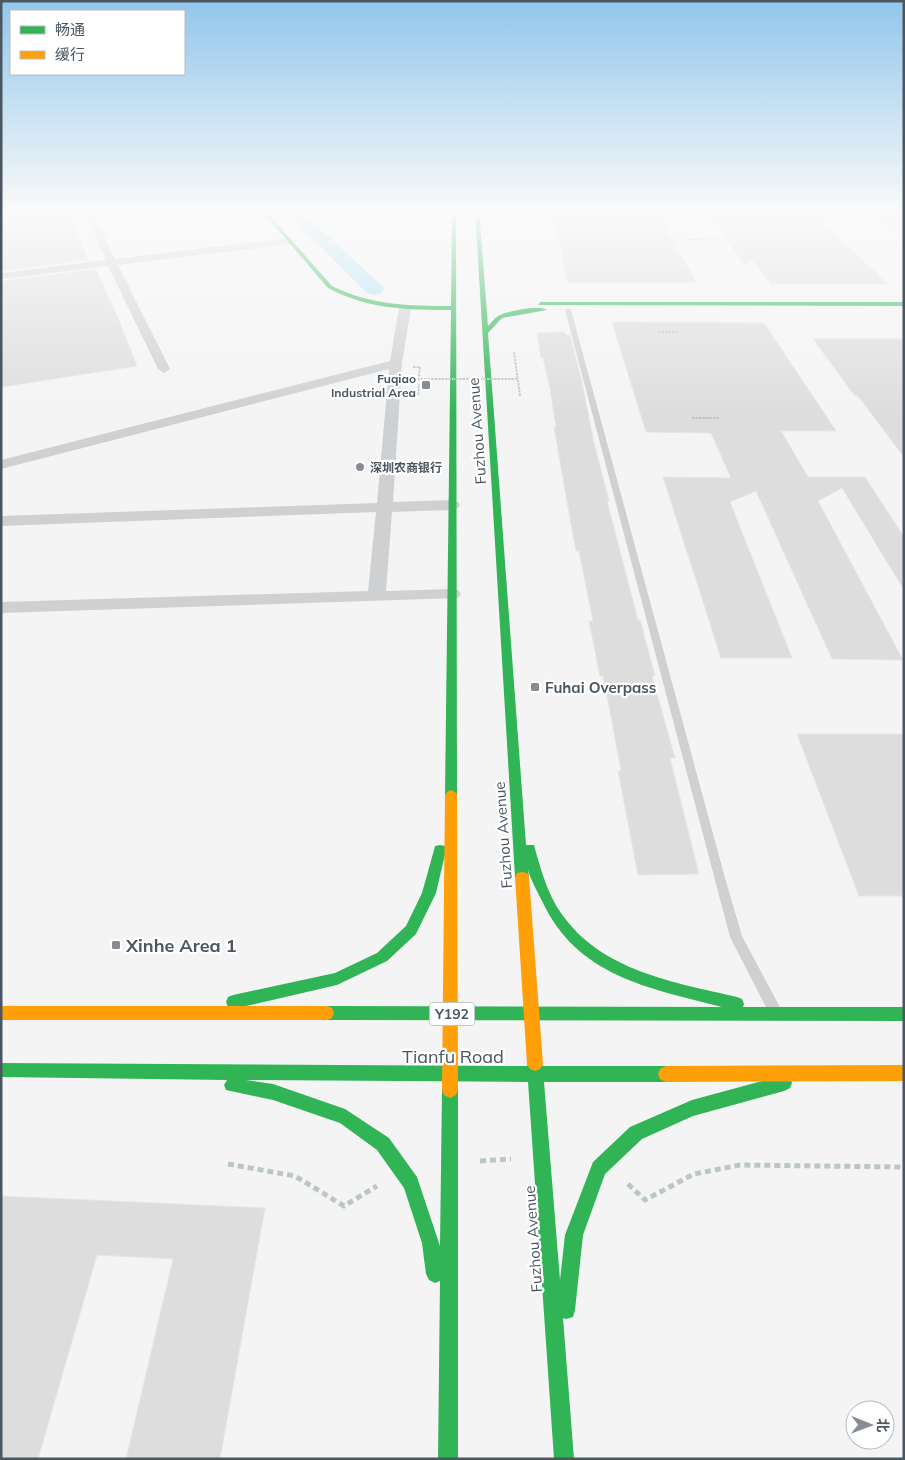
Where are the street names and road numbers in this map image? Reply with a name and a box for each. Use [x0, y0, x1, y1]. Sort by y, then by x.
street label: Fuzhou Avenue [464, 377, 490, 485]
street label: Fuzhou Avenue [490, 781, 516, 889]
road number: Y192 [430, 1002, 474, 1026]
street label: Tianfu Road [402, 1045, 504, 1068]
street label: Fuzhou Avenue [520, 1185, 546, 1293]

